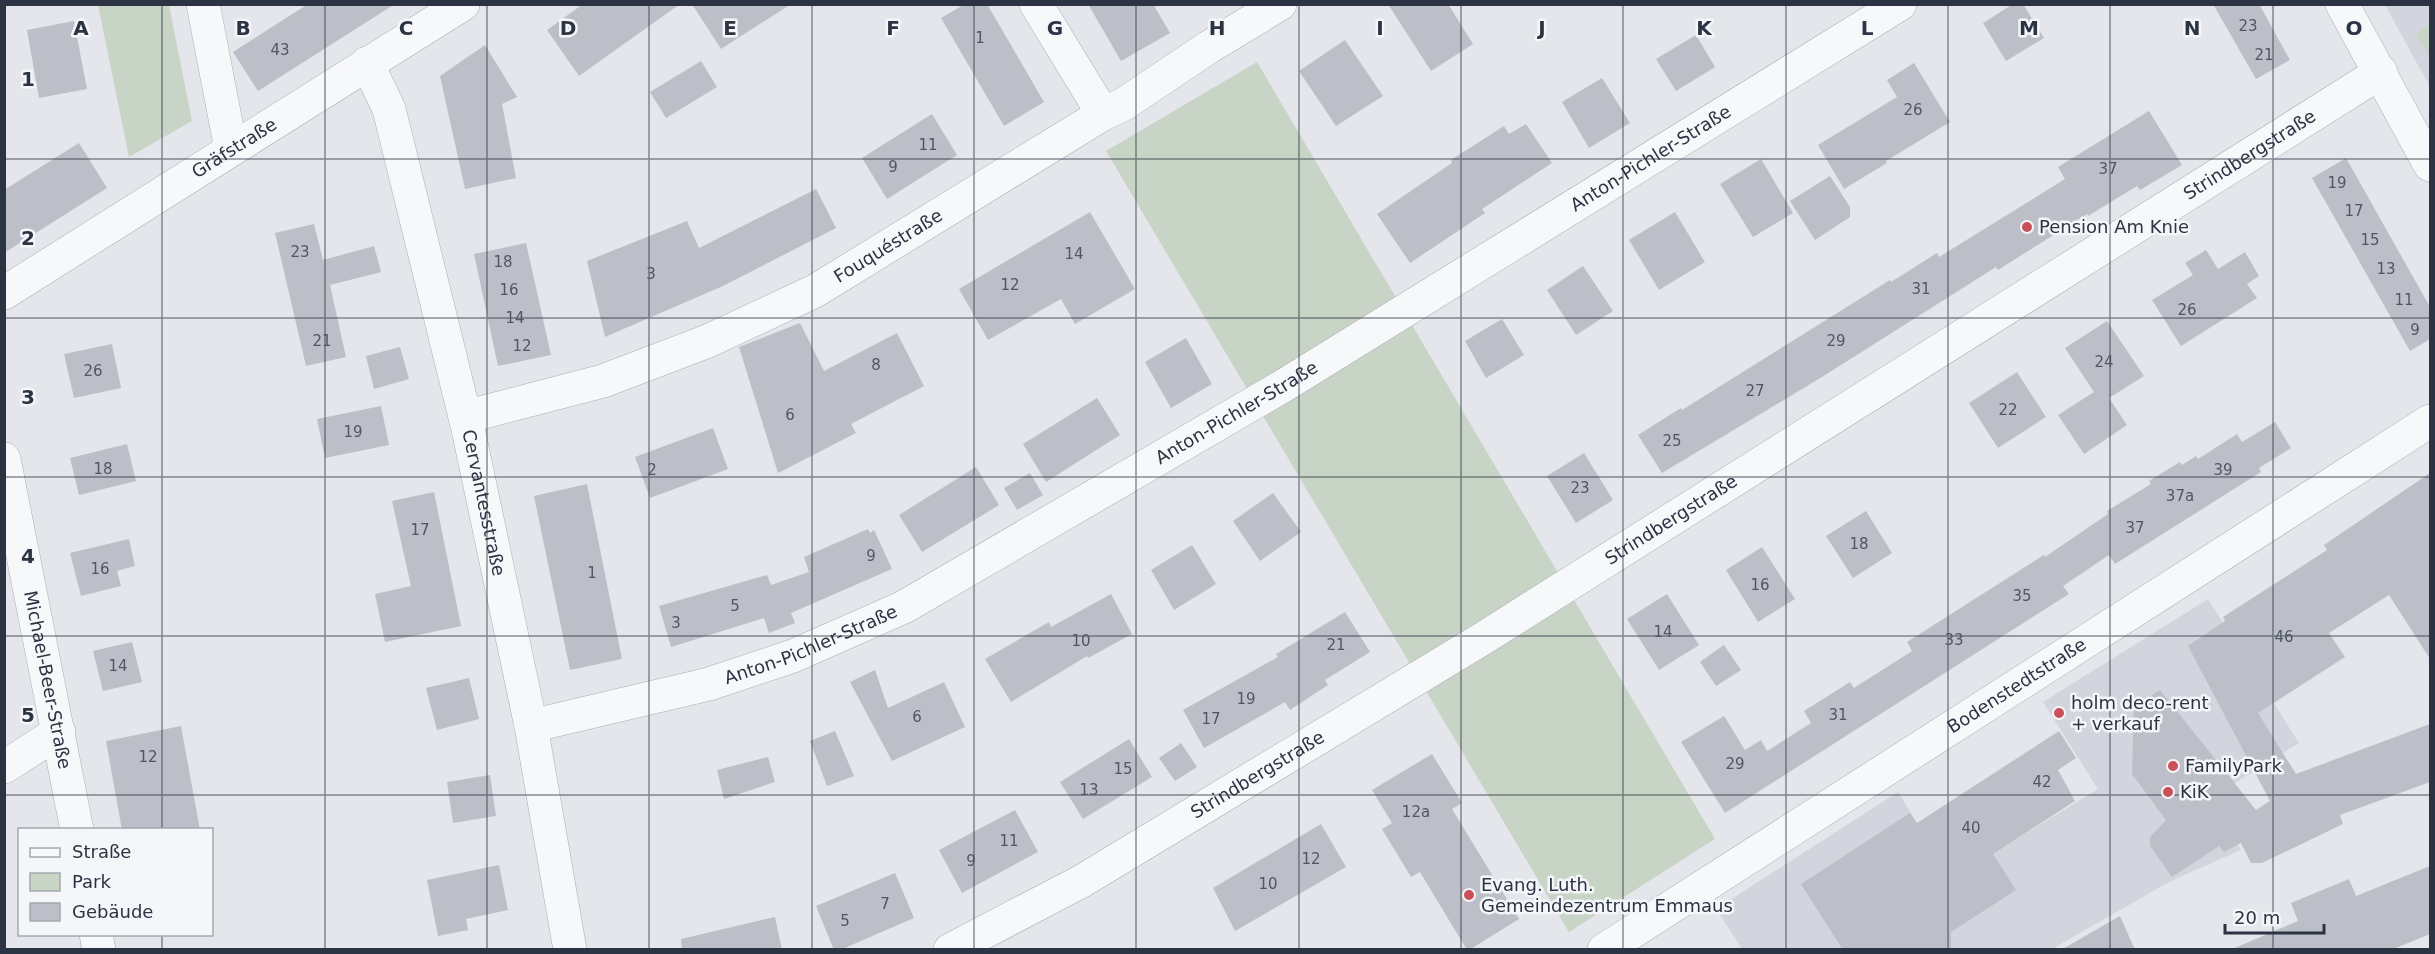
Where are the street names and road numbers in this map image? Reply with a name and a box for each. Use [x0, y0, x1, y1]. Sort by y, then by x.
street label: Anton-Pichler-Straße [1566, 100, 1735, 215]
street label: Strindbergstraße [2179, 105, 2319, 204]
street label: Gräfstraße [188, 113, 280, 182]
street label: Fouquéstraße [830, 204, 946, 287]
street label: Anton-Pichler-Straße [1151, 356, 1321, 468]
street label: Cervantesstraße [458, 428, 510, 578]
street label: Strindbergstraße [1601, 470, 1741, 569]
street label: Michael-Beer-Straße [20, 589, 76, 771]
street label: Anton-Pichler-Straße [721, 600, 900, 688]
street label: Bodenstedtstraße [1943, 633, 2090, 737]
street label: Strindbergstraße [1187, 726, 1328, 823]

